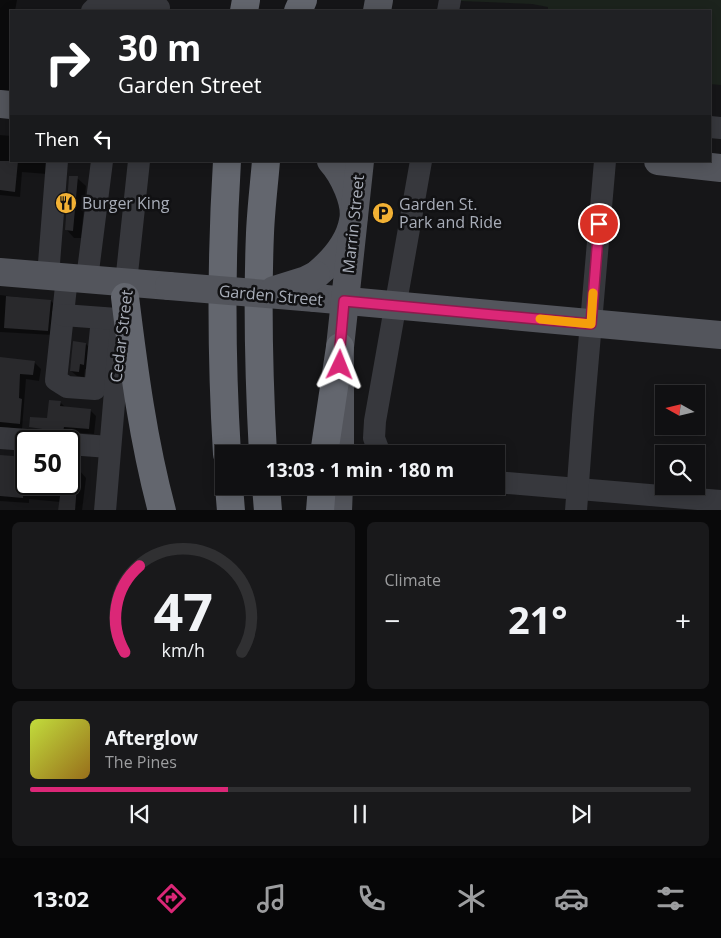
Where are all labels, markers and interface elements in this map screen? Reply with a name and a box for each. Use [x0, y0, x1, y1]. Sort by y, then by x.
text: 30 m [118, 24, 201, 71]
icon: right [35, 30, 100, 95]
text: Garden Street [118, 69, 262, 99]
icon: left [89, 125, 117, 153]
text: Then [35, 126, 79, 152]
street label: Marrin Street [337, 173, 369, 274]
restaurant icon: Burger King [54, 191, 78, 215]
place label: Burger King [82, 192, 170, 214]
place label: Garden St. Park and Ride [399, 193, 502, 233]
parking icon: Garden St. Park and Ride [371, 201, 395, 225]
pin [578, 203, 620, 245]
icon: arrive [585, 210, 613, 238]
street label: Garden Street [218, 279, 324, 311]
street label: Cedar Street [104, 288, 138, 384]
position arrow [313, 338, 365, 390]
north arrow [655, 385, 705, 435]
map controls [655, 385, 705, 495]
speed limit sign: 50 [15, 430, 80, 495]
button: search [655, 445, 705, 495]
text: 13:03 · 1 min · 180 m [266, 457, 454, 483]
text: Climate [385, 569, 441, 591]
text: 47 [154, 575, 213, 646]
text: 21° [508, 593, 568, 645]
text: − [385, 601, 401, 639]
text: + [675, 601, 691, 639]
text: km/h [162, 638, 205, 662]
text: Afterglow [105, 725, 198, 751]
text: The Pines [105, 751, 177, 773]
icon: previous [126, 800, 154, 828]
icon: pause [346, 800, 374, 828]
icon: next [567, 800, 595, 828]
icon: directions [154, 881, 189, 916]
icon: music [254, 881, 289, 916]
icon: phone [354, 881, 389, 916]
icon: climate [454, 881, 489, 916]
icon: car [554, 881, 589, 916]
icon: filters [653, 881, 688, 916]
text: 13:02 [32, 883, 89, 913]

